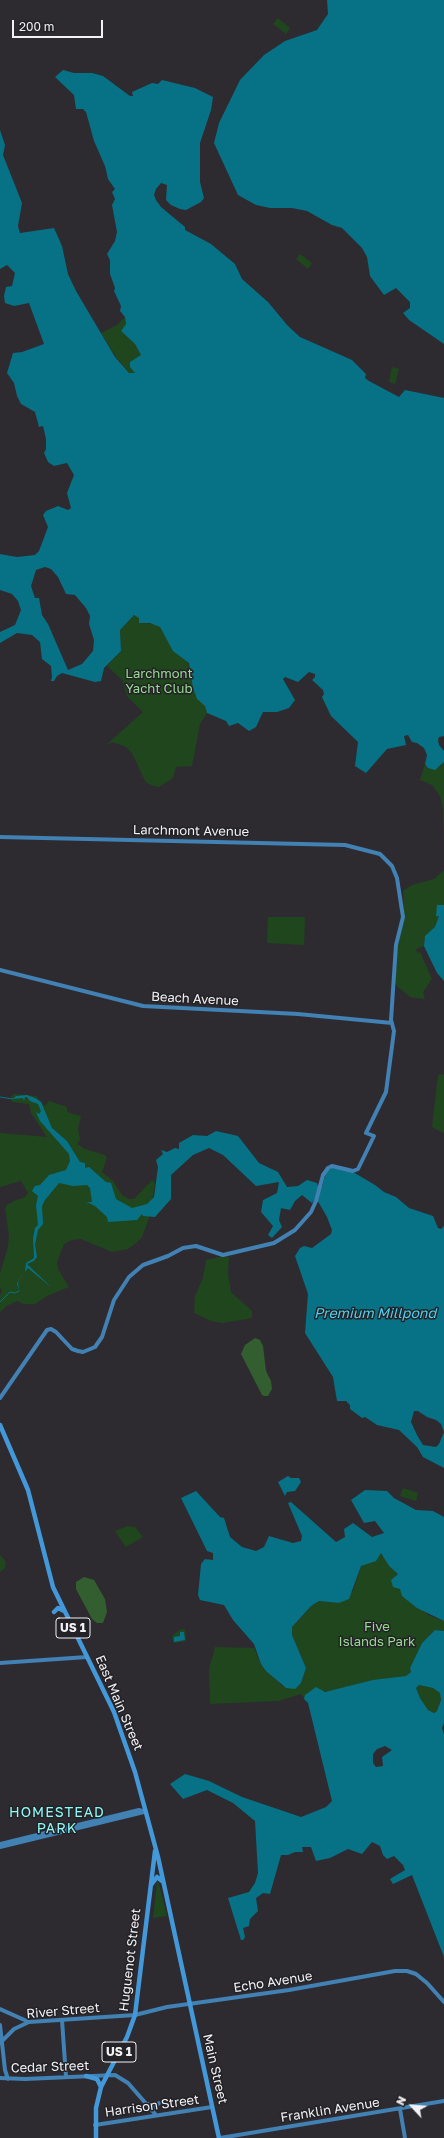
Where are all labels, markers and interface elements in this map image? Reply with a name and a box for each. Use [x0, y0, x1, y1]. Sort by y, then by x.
scale bar [14, 12, 105, 38]
text: 200 m [19, 19, 54, 34]
park label: Larchmont Yacht Club [125, 666, 193, 697]
street label: Larchmont Avenue [133, 822, 249, 840]
street label: Beach Avenue [151, 989, 239, 1009]
water label: Premium Millpond [314, 1306, 436, 1322]
road number: US 1 [56, 1618, 90, 1638]
park label: Five Islands Park [339, 1619, 415, 1650]
street label: East Main Street [92, 1653, 146, 1753]
district label: HOMESTEAD PARK [9, 1805, 105, 1838]
street label: Huguenot Street [116, 1908, 144, 2012]
street label: Echo Avenue [232, 1968, 314, 1996]
street label: River Street [26, 2000, 100, 2022]
street label: Main Street [199, 2032, 231, 2106]
road number: US 1 [102, 2042, 136, 2062]
street label: Cedar Street [10, 2058, 90, 2076]
north arrow [392, 2086, 432, 2126]
street label: Harrison Street [104, 2092, 200, 2120]
street label: Franklin Avenue [279, 2094, 381, 2126]
text: N [393, 2094, 408, 2107]

